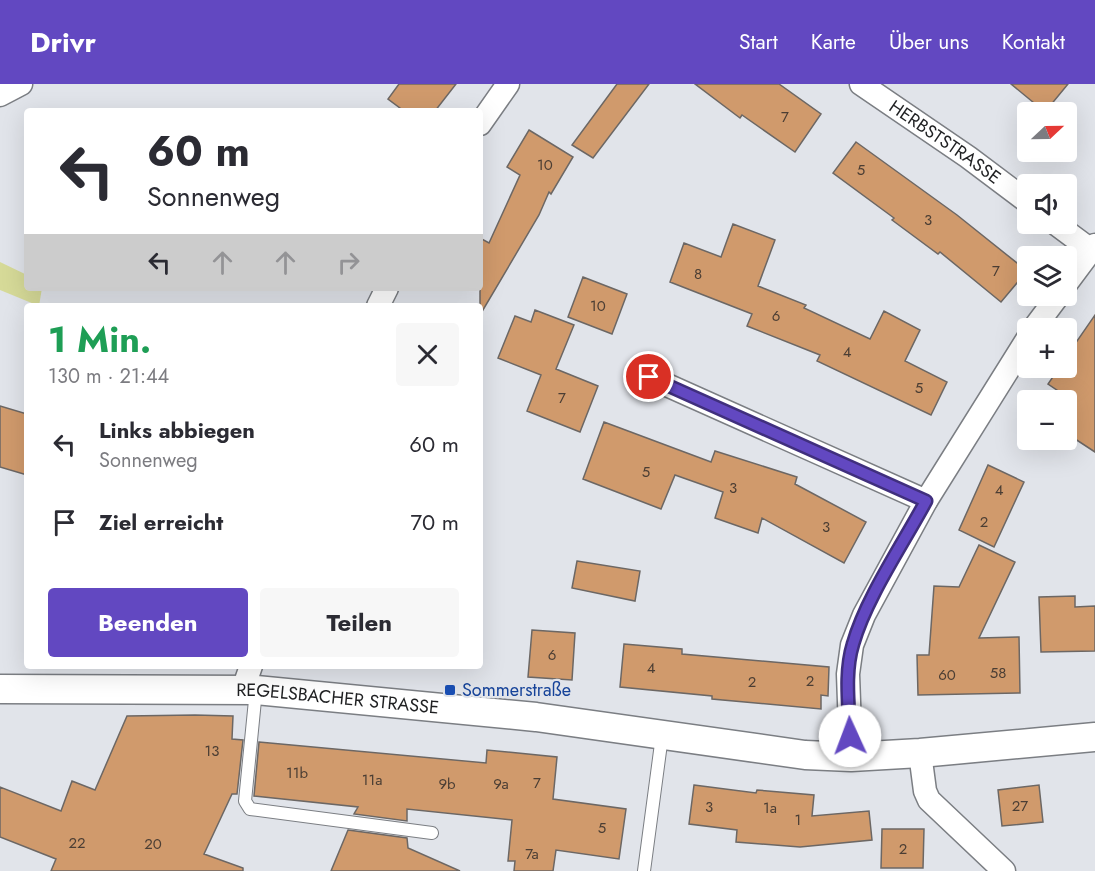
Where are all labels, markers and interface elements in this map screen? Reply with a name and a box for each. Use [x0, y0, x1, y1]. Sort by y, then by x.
text: Drivr [30, 22, 96, 63]
text: Start [739, 27, 778, 57]
text: Karte [811, 27, 856, 57]
text: Über uns [889, 27, 969, 57]
text: Kontakt [1002, 27, 1065, 57]
street label: HERBSTSTRASSE [884, 94, 1006, 190]
north arrow [1017, 102, 1077, 162]
map controls [1017, 102, 1077, 450]
house number: 7 [781, 106, 789, 128]
text: 60 m [147, 121, 250, 182]
icon: left [48, 132, 126, 210]
house number: 10 [537, 154, 553, 176]
house number: 5 [857, 159, 865, 181]
button: sound [1017, 174, 1077, 234]
text: Sonnenweg [147, 177, 280, 216]
house number: 3 [924, 209, 932, 231]
icon: left [143, 246, 176, 279]
icon: ahead [206, 246, 239, 279]
icon: ahead [269, 246, 302, 279]
icon: right [332, 246, 365, 279]
button: layers [1017, 246, 1077, 306]
house number: 7 [992, 260, 1000, 282]
house number: 8 [694, 263, 702, 285]
house number: 10 [590, 295, 606, 317]
house number: 6 [772, 305, 780, 327]
text: 1 Min. [48, 313, 151, 365]
button: + [1017, 318, 1077, 378]
button: close [396, 323, 459, 386]
house number: 4 [843, 341, 852, 363]
pin [623, 351, 674, 402]
icon: arrive [632, 360, 665, 393]
text: 130 m · 21:44 [48, 362, 169, 391]
house number: 5 [915, 377, 923, 399]
house number: 7 [558, 387, 566, 409]
button: − [1017, 390, 1077, 450]
text: Links abbiegen [99, 414, 255, 446]
icon: left [48, 428, 81, 461]
text: 60 m [409, 428, 459, 460]
text: Sonnenweg [99, 446, 198, 475]
house number: 5 [642, 461, 650, 483]
house number: 3 [729, 477, 737, 499]
house number: 4 [995, 479, 1004, 501]
icon: arrive [48, 506, 81, 539]
text: Ziel erreicht [99, 506, 223, 538]
text: 70 m [410, 506, 459, 538]
house number: 2 [980, 511, 988, 533]
house number: 3 [822, 516, 830, 538]
button: Beenden [48, 588, 248, 657]
button: Teilen [260, 588, 459, 657]
house number: 6 [548, 644, 556, 666]
house number: 4 [647, 657, 656, 679]
house number: 58 [990, 662, 1006, 684]
house number: 60 [938, 664, 956, 686]
house number: 2 [806, 670, 814, 692]
house number: 2 [748, 671, 756, 693]
street label: REGELSBACHER STRASSE [236, 677, 440, 721]
place label: Sommerstraße [462, 677, 571, 703]
marker: Sommerstraße [443, 683, 457, 697]
position arrow [818, 704, 882, 768]
house number: 13 [205, 740, 219, 762]
house number: 11b [286, 762, 308, 784]
house number: 11a [362, 769, 382, 791]
house number: 7 [533, 772, 541, 794]
house number: 9b [438, 773, 456, 795]
house number: 9a [493, 773, 509, 795]
house number: 27 [1012, 795, 1028, 817]
house number: 3 [705, 796, 713, 818]
house number: 1a [763, 797, 777, 819]
house number: 1 [795, 809, 801, 831]
house number: 5 [598, 817, 606, 839]
house number: 22 [68, 832, 86, 854]
house number: 20 [144, 833, 162, 855]
house number: 2 [899, 838, 907, 860]
house number: 7a [525, 843, 539, 865]

